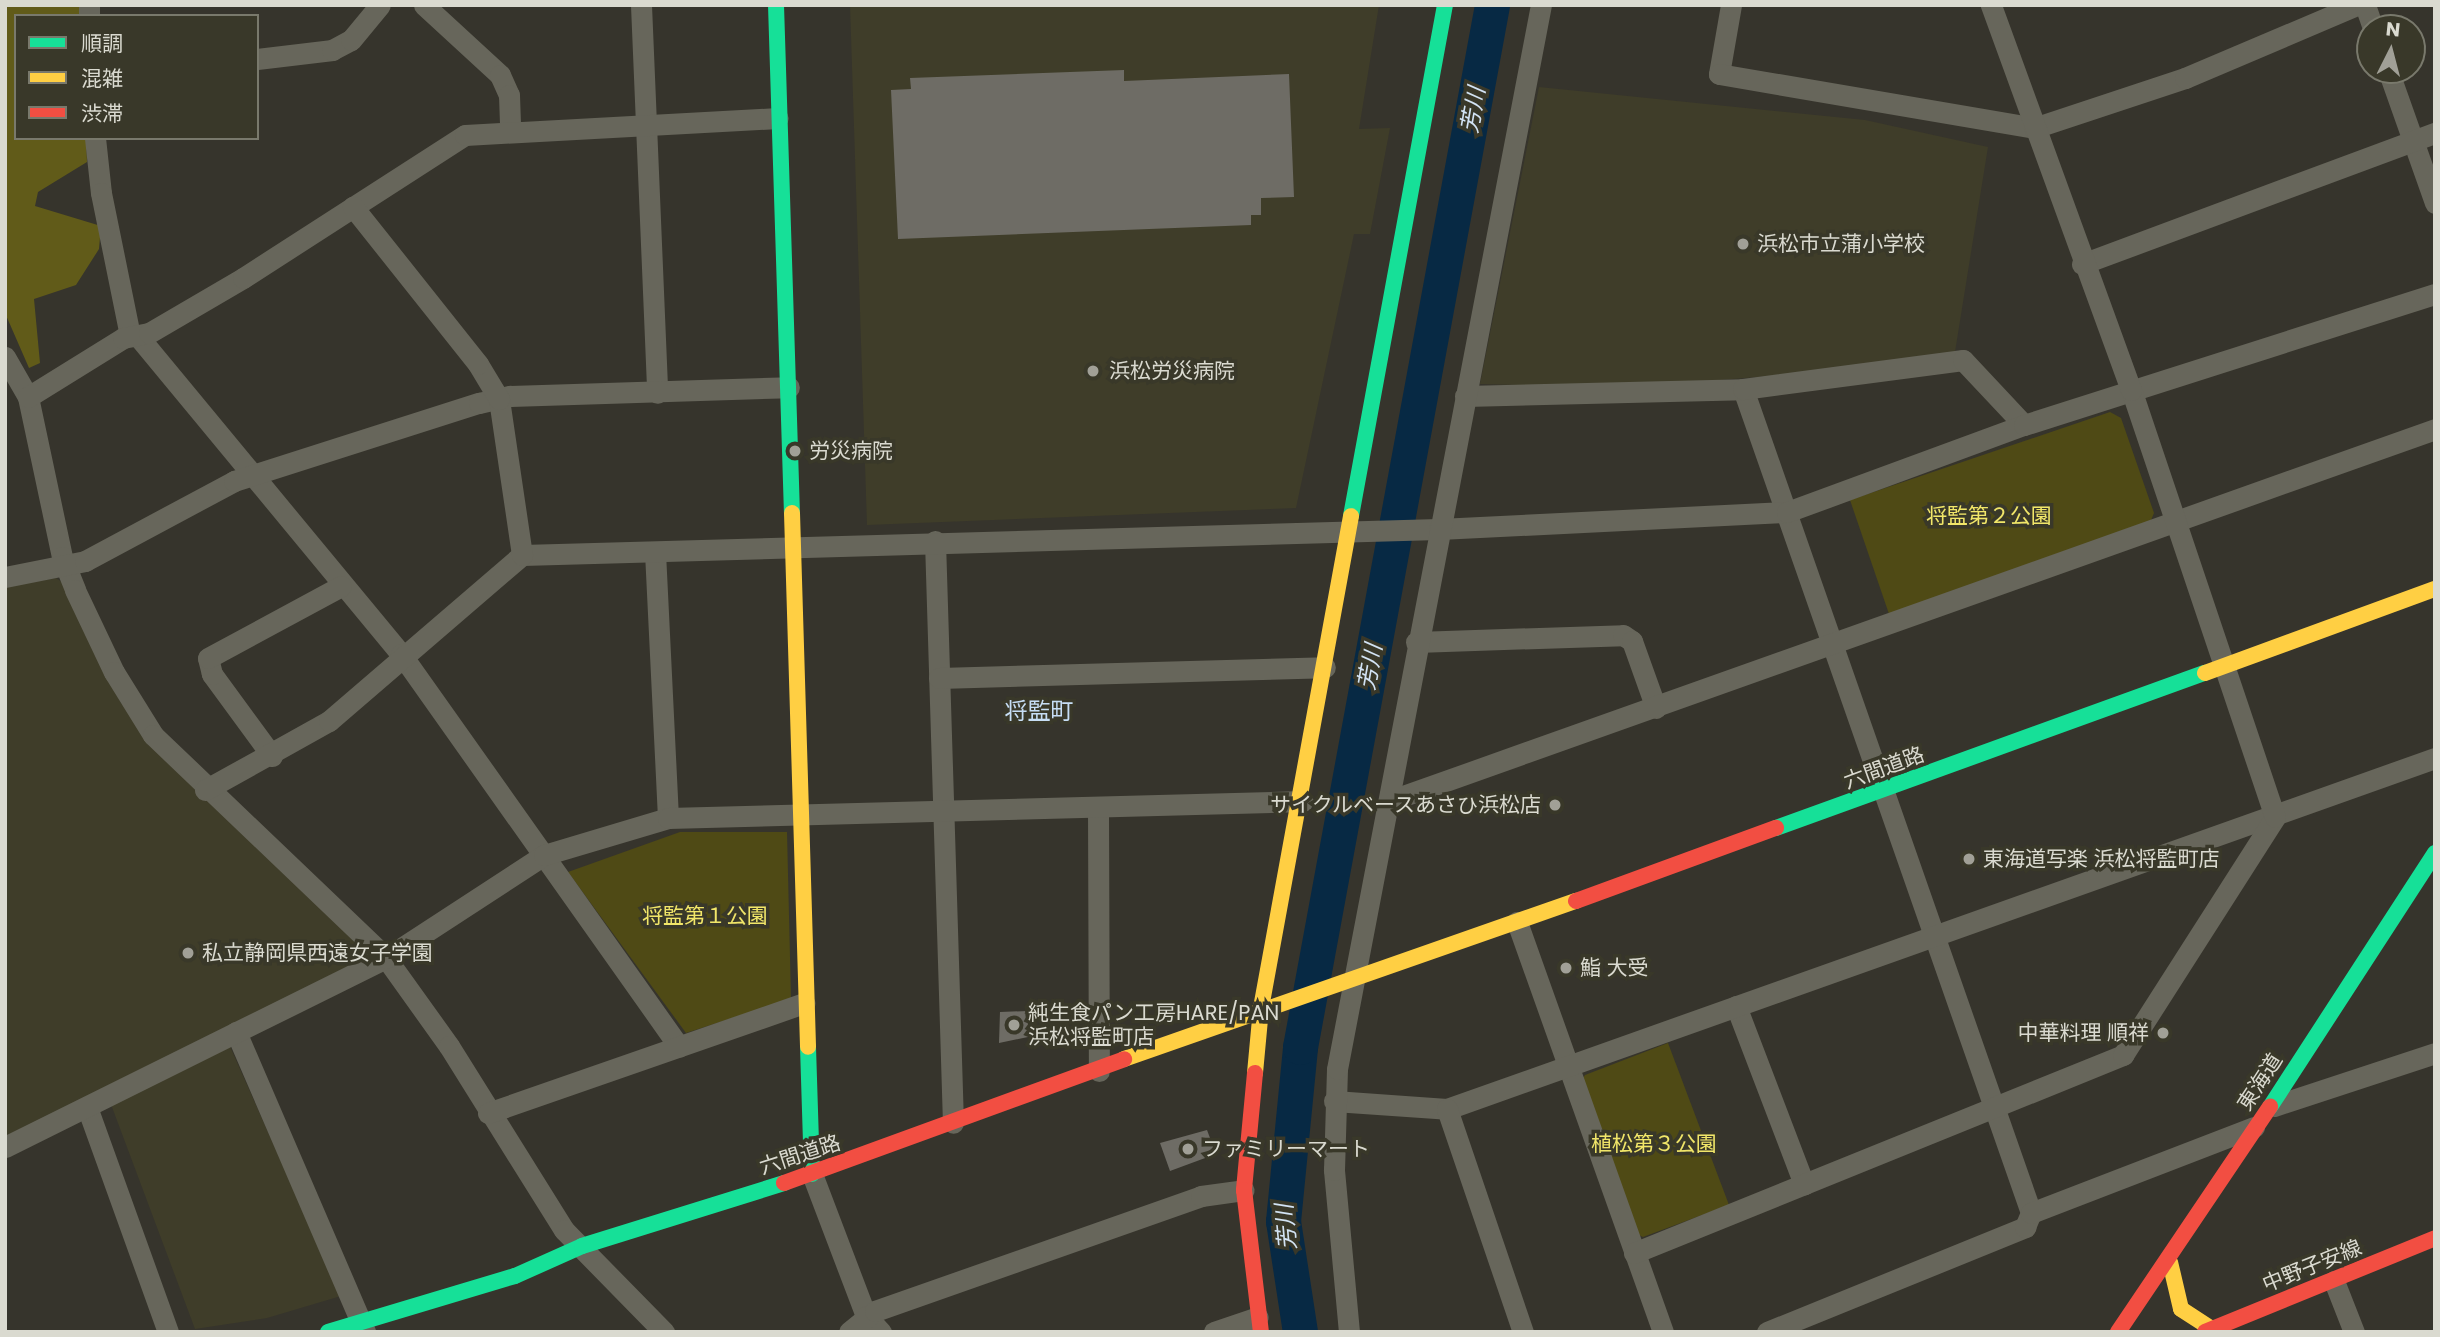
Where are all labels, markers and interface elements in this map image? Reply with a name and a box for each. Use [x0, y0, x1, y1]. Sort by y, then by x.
legend [14, 14, 259, 140]
north arrow [2356, 14, 2426, 84]
text: N [2385, 15, 2402, 44]
text: 順調 [81, 29, 123, 58]
text: 混雑 [81, 64, 123, 93]
water label: 芳川 [1455, 85, 1491, 135]
text: 渋滞 [81, 99, 123, 128]
place label: 浜松市立蒲小学校 [1757, 231, 1925, 257]
marker: 浜松市立蒲小学校 [1735, 236, 1751, 252]
place label: 浜松労災病院 [1109, 358, 1235, 384]
marker: 浜松労災病院 [1083, 361, 1103, 381]
place label: 労災病院 [809, 438, 893, 464]
marker: 労災病院 [787, 443, 803, 459]
park label: 将監第２公園 [1926, 503, 2052, 529]
water label: 芳川 [1352, 642, 1388, 692]
district label: 将監町 [1005, 697, 1073, 725]
street label: 六間道路 [1840, 742, 1928, 794]
place label: サイクルベースあさひ浜松店 [1268, 792, 1541, 818]
marker: サイクルベースあさひ浜松店 [1547, 797, 1563, 813]
place label: 東海道写楽 浜松将監町店 [1983, 846, 2220, 872]
marker: 東海道写楽 浜松将監町店 [1961, 851, 1977, 867]
park label: 将監第１公園 [642, 903, 768, 929]
place label: 私立静岡県西遠女子学園 [202, 940, 433, 966]
marker: 私立静岡県西遠女子学園 [180, 945, 196, 961]
place label: 鮨 大受 [1580, 955, 1649, 981]
marker: 鮨 大受 [1558, 960, 1574, 976]
place label: 純生食パン工房HARE/PAN 浜松将監町店 [1028, 1000, 1278, 1050]
marker: 純生食パン工房HARE/PAN 浜松将監町店 [1006, 1017, 1022, 1033]
place label: 中華料理 順祥 [2017, 1020, 2149, 1046]
marker: 中華料理 順祥 [2155, 1025, 2171, 1041]
street label: 東海道 [2232, 1049, 2288, 1115]
street label: 六間道路 [756, 1130, 844, 1180]
park label: 植松第３公園 [1591, 1131, 1717, 1157]
place label: ファミリーマート [1202, 1136, 1370, 1162]
marker: ファミリーマート [1180, 1141, 1196, 1157]
water label: 芳川 [1270, 1203, 1302, 1251]
street label: 中野子安線 [2259, 1235, 2365, 1297]

